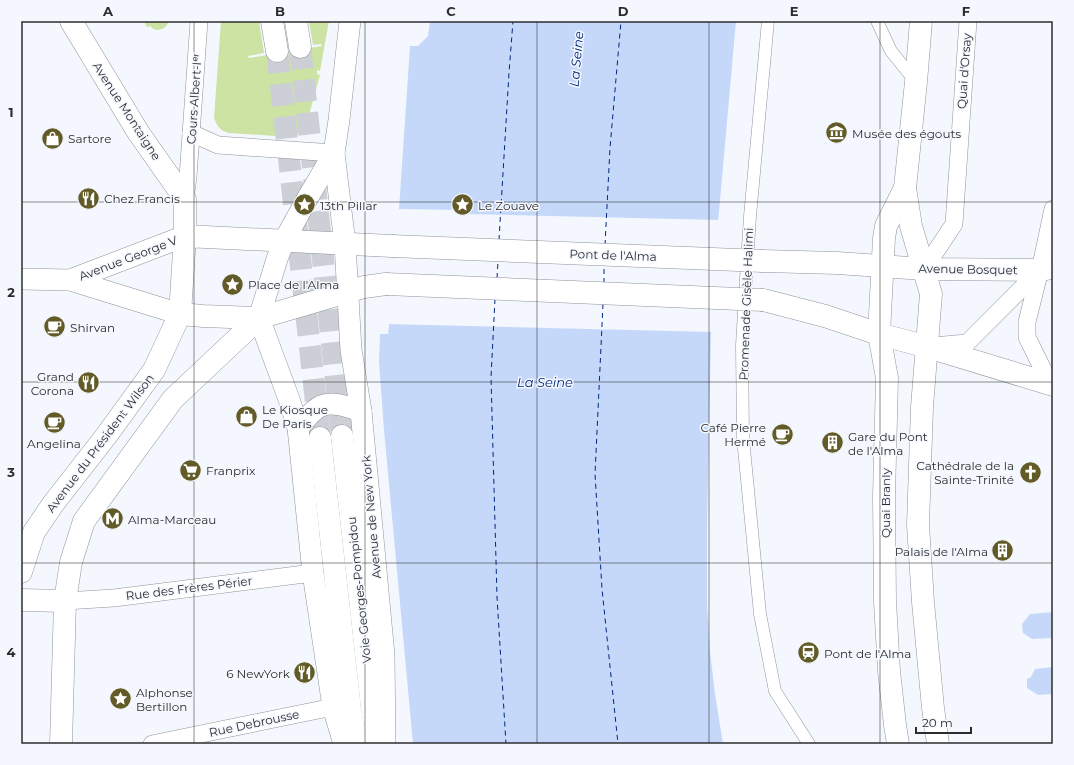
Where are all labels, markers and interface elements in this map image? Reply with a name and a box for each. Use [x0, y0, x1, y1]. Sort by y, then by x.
text: A [102, 3, 114, 19]
text: B [275, 3, 285, 19]
text: C [446, 3, 456, 19]
text: D [618, 3, 629, 19]
text: E [790, 3, 799, 19]
text: F [962, 3, 970, 19]
water label: La Seine [566, 30, 586, 87]
street label: Quai d'Orsay [954, 32, 974, 109]
street label: Cours Albert-Iᵉʳ [183, 53, 205, 145]
street label: Avenue Montaigne [90, 59, 164, 163]
text: 1 [8, 104, 14, 120]
museum icon: Musée des égouts [824, 120, 850, 146]
shop icon: Sartore [40, 125, 66, 151]
place label: Musée des égouts [852, 126, 961, 141]
place label: Sartore [68, 131, 112, 146]
restaurant icon: Chez Francis [76, 185, 102, 211]
place label: Chez Francis [104, 191, 180, 206]
place icon: 13th Pillar [292, 192, 318, 218]
place icon: Le Zouave [450, 192, 476, 218]
place label: 13th Pillar [320, 198, 378, 213]
place label: Le Zouave [478, 198, 539, 213]
street label: Promenade Gisèle Halimi [736, 227, 756, 381]
street label: Avenue George V [77, 232, 180, 284]
street label: Pont de l'Alma [569, 246, 657, 264]
street label: Avenue Bosquet [918, 261, 1018, 277]
place icon: Place de l'Alma [220, 271, 246, 297]
place label: Place de l'Alma [248, 277, 339, 292]
text: 2 [7, 284, 15, 300]
cafe icon: Shirvan [41, 314, 67, 340]
place label: Shirvan [70, 320, 115, 335]
place label: Grand Corona [31, 369, 74, 398]
restaurant icon: Grand Corona [76, 370, 102, 396]
street label: Avenue du Président Wilson [43, 371, 157, 515]
water label: La Seine [517, 374, 573, 390]
place label: Le Kiosque De Paris [262, 402, 328, 431]
shop icon: Le Kiosque De Paris [234, 403, 260, 429]
cafe icon: Angelina [41, 409, 67, 435]
place label: Café Pierre Hermé [700, 420, 766, 449]
cafe icon: Café Pierre Hermé [769, 421, 795, 447]
place label: Gare du Pont de l'Alma [848, 429, 928, 458]
building icon: Gare du Pont de l'Alma [820, 430, 846, 456]
place label: Angelina [27, 436, 81, 451]
street label: Avenue de New York [358, 454, 384, 579]
supermarket icon: Franprix [178, 457, 204, 483]
place label: Cathédrale de la Sainte-Trinité [916, 458, 1014, 487]
church icon: Cathédrale de la Sainte-Trinité [1017, 459, 1043, 485]
place label: Franprix [206, 463, 256, 478]
text: 3 [6, 464, 15, 480]
street label: Quai Branly [878, 468, 893, 538]
metro station icon: Alma-Marceau [99, 506, 125, 532]
place label: Alma-Marceau [128, 512, 216, 527]
street label: Voie Georges-Pompidou [344, 516, 374, 664]
building icon: Palais de l'Alma [990, 538, 1016, 564]
place label: Palais de l'Alma [895, 544, 988, 559]
street label: Rue des Frères Périer [125, 573, 253, 603]
station icon: Pont de l'Alma [795, 640, 821, 666]
text: 4 [7, 644, 16, 660]
place label: Pont de l'Alma [824, 646, 911, 661]
restaurant icon: 6 NewYork [292, 660, 318, 686]
place label: 6 NewYork [226, 666, 291, 681]
place label: Alphonse Bertillon [136, 685, 193, 714]
place icon: Alphonse Bertillon [107, 686, 133, 712]
street label: Rue Debrousse [208, 706, 300, 740]
scale bar [916, 709, 971, 735]
text: 20 m [922, 715, 953, 730]

